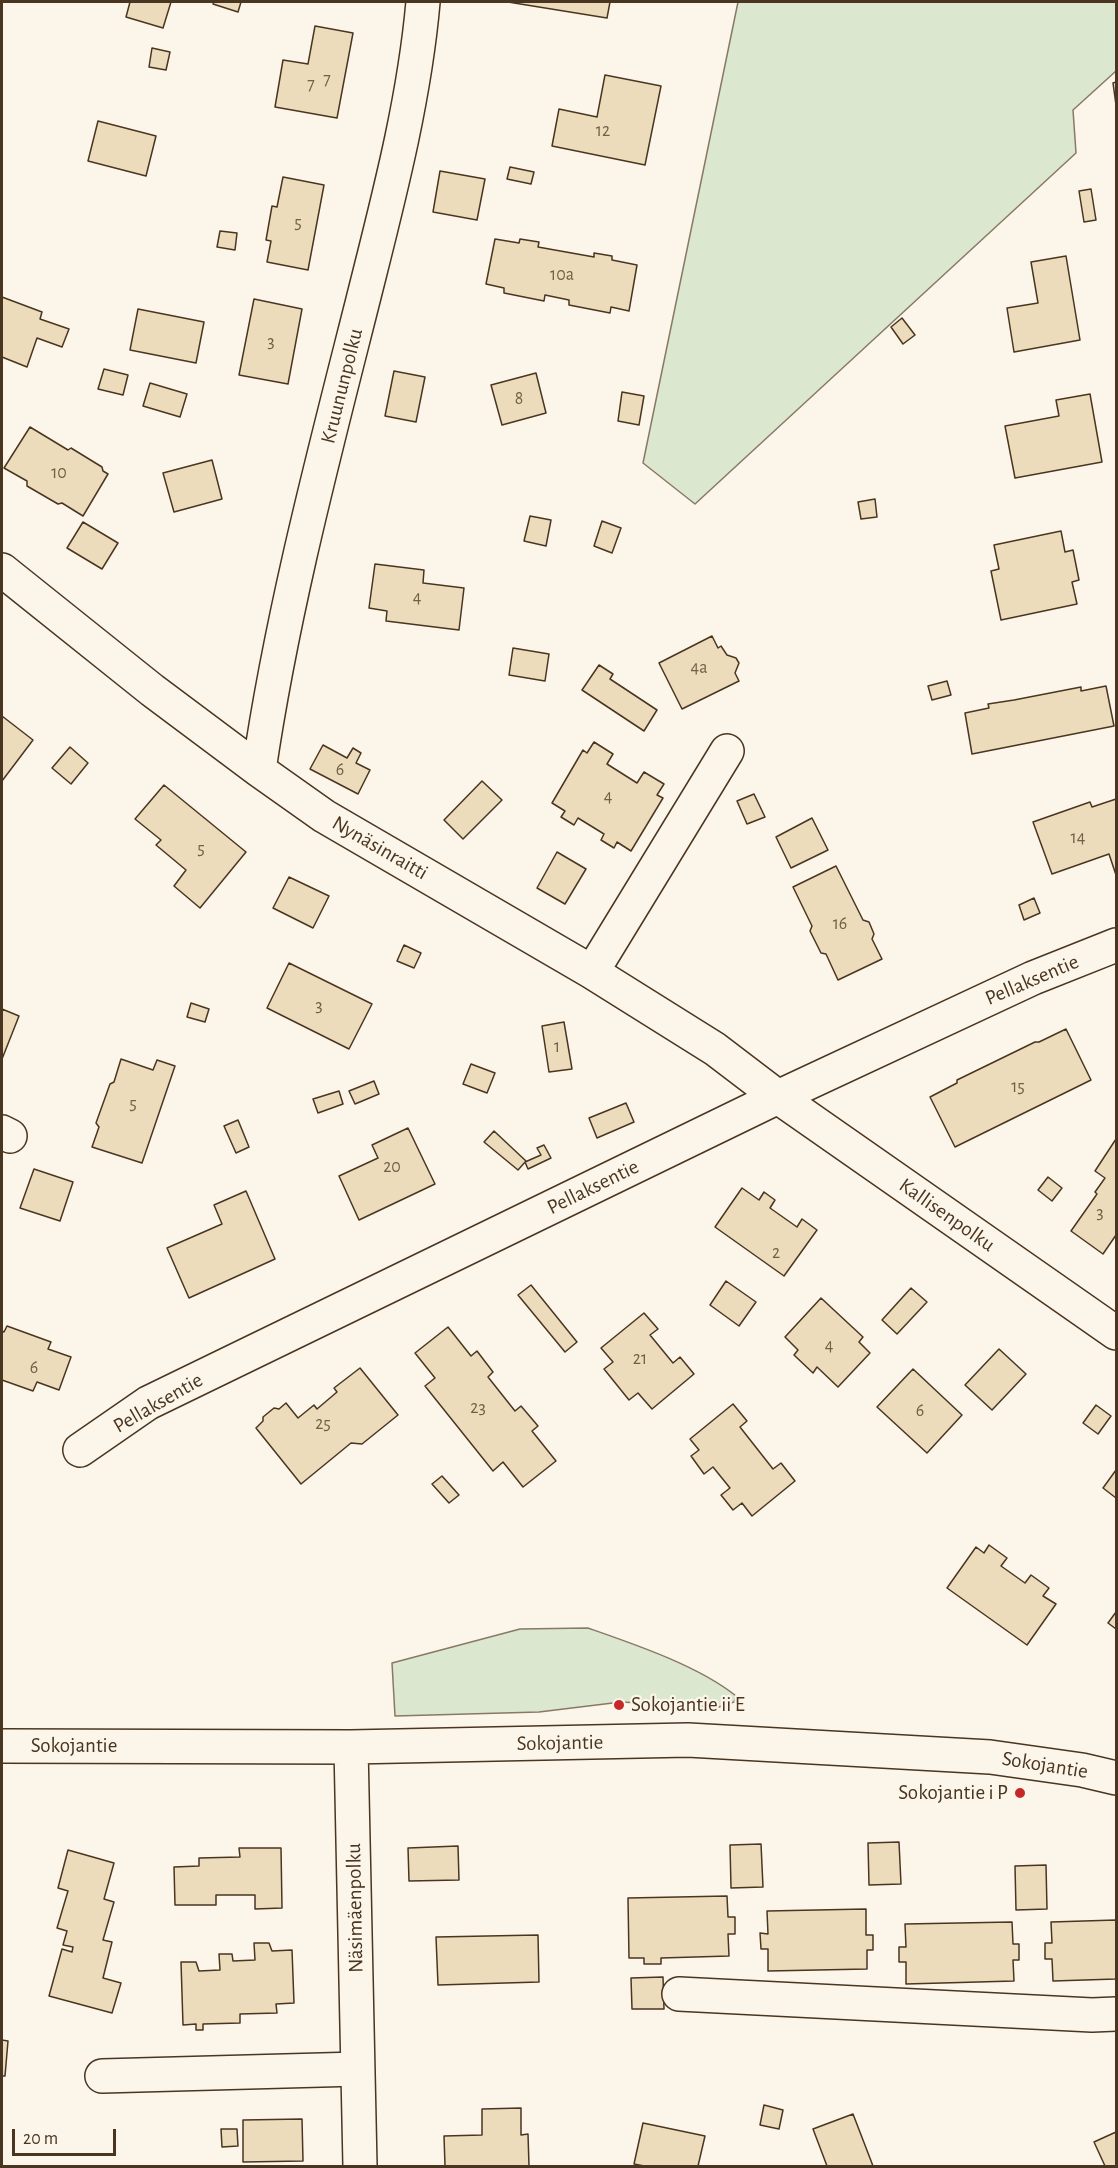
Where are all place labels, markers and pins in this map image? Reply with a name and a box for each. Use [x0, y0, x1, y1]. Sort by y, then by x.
place label: Sokojantie ii E [631, 1692, 745, 1718]
marker: Sokojantie ii E [612, 1698, 626, 1712]
place label: Sokojantie i P [898, 1780, 1008, 1806]
marker: Sokojantie i P [1013, 1786, 1027, 1800]

